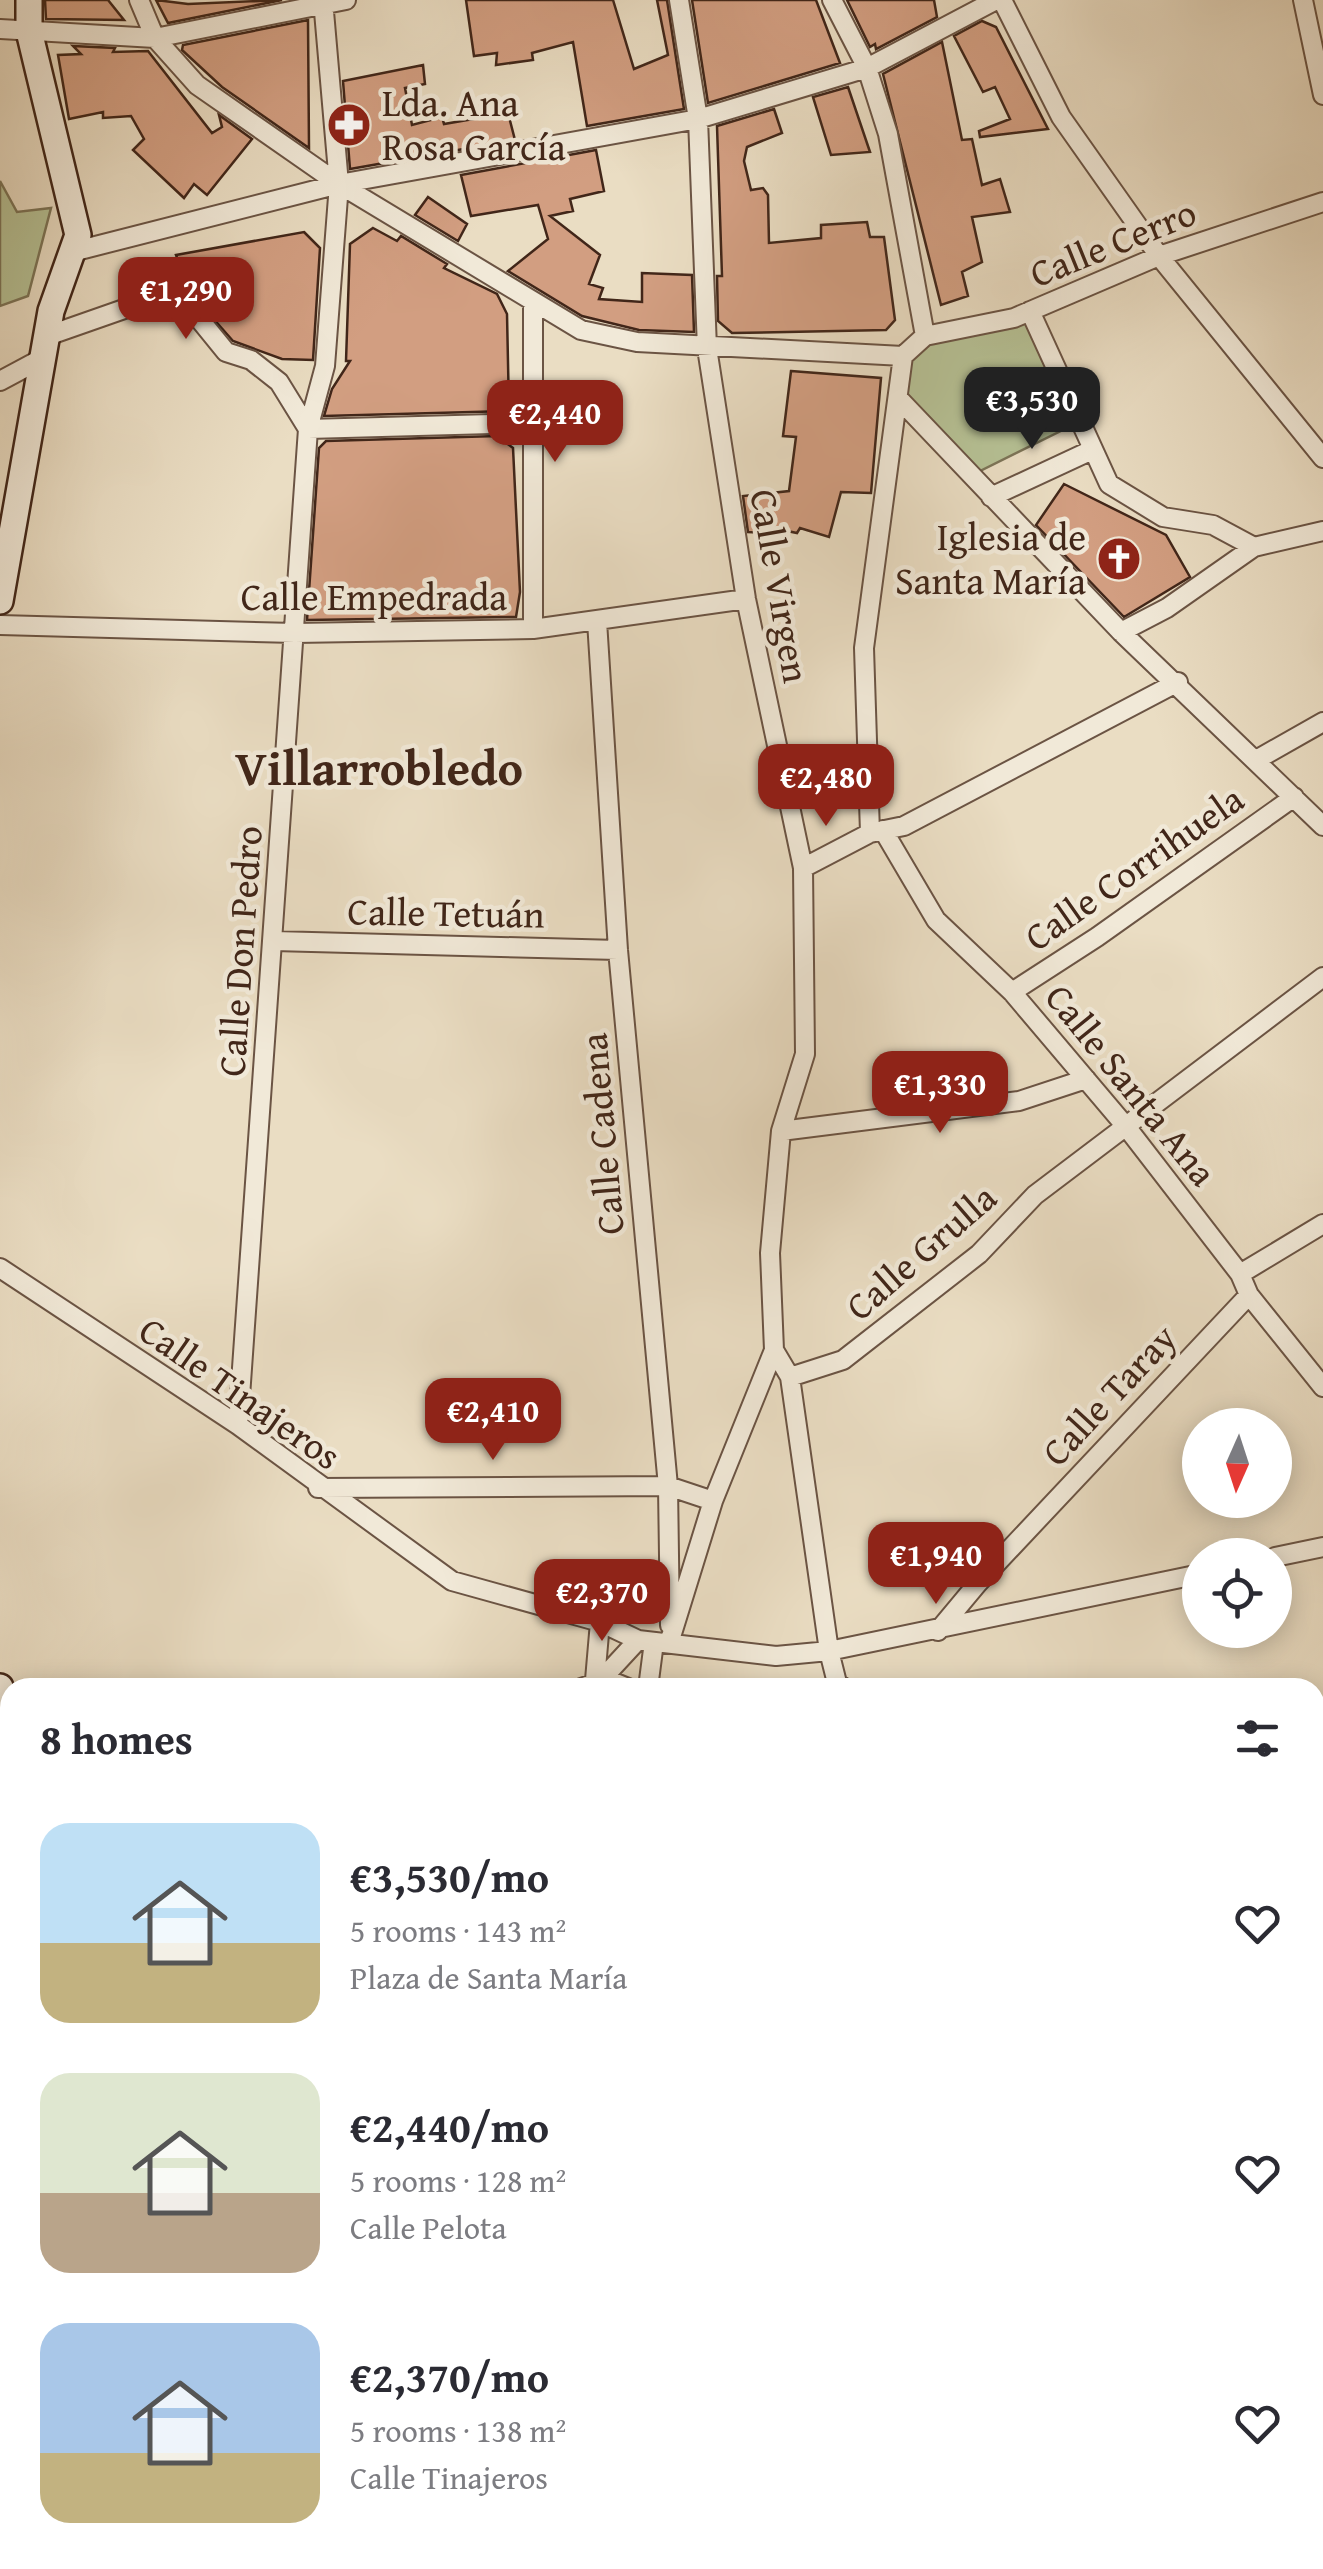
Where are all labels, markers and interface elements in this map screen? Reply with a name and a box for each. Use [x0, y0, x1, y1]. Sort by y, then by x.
place label: Lda. Ana Rosa García [382, 74, 566, 174]
pharmacy icon: Lda. Ana Rosa García [326, 102, 372, 148]
street label: Calle Cerro [1021, 183, 1204, 301]
pin: €1,290 [105, 257, 267, 342]
text: €1,290 [140, 266, 232, 313]
pin: €3,530 [951, 367, 1113, 452]
text: €3,530 [986, 376, 1078, 423]
pin: €2,440 [474, 380, 636, 465]
text: €2,440 [509, 389, 601, 436]
street label: Calle Virgen [736, 485, 826, 687]
place label: Iglesia de Santa María [895, 508, 1086, 608]
church icon: Iglesia de Santa María [1096, 536, 1142, 582]
street label: Calle Empedrada [241, 568, 507, 624]
district label: Villarrobledo [235, 732, 523, 803]
pin: €2,480 [745, 744, 907, 829]
text: €2,480 [780, 753, 872, 800]
street label: Calle Corrihuela [1012, 771, 1255, 964]
street label: Calle Don Pedro [202, 824, 276, 1078]
street label: Calle Tetuán [347, 882, 545, 942]
street label: Calle Santa Ana [1033, 971, 1231, 1198]
street label: Calle Cadena [564, 1031, 638, 1237]
pin: €1,330 [859, 1051, 1021, 1136]
text: €1,330 [894, 1060, 986, 1107]
street label: Calle Grulla [833, 1170, 1008, 1333]
street label: Calle Tinajeros [128, 1302, 353, 1483]
street label: Calle Taray [1028, 1311, 1189, 1478]
pin: €2,410 [412, 1378, 574, 1463]
text: €2,410 [447, 1387, 539, 1434]
north arrow [1182, 1408, 1292, 1518]
map controls [1182, 1408, 1292, 1648]
pin: €1,940 [855, 1522, 1017, 1607]
text: €1,940 [890, 1531, 982, 1578]
button: locate [1182, 1538, 1292, 1648]
pin: €2,370 [521, 1559, 683, 1644]
text: €2,370 [556, 1568, 648, 1615]
text: 8 homes [40, 1708, 193, 1769]
icon: filters [1230, 1711, 1285, 1766]
text: €3,530/mo [350, 1846, 549, 1907]
icon: home [120, 1863, 240, 1983]
icon: heart [1230, 1896, 1285, 1951]
text: 5 rooms · 143 m² [350, 1907, 566, 1954]
text: Plaza de Santa María [350, 1954, 627, 2001]
text: €2,440/mo [350, 2096, 549, 2157]
icon: home [120, 2113, 240, 2233]
icon: heart [1230, 2146, 1285, 2201]
text: 5 rooms · 128 m² [350, 2157, 566, 2204]
text: Calle Pelota [350, 2204, 507, 2251]
text: €2,370/mo [350, 2346, 549, 2407]
icon: home [120, 2363, 240, 2483]
icon: heart [1230, 2396, 1285, 2451]
text: 5 rooms · 138 m² [350, 2407, 566, 2454]
text: Calle Tinajeros [350, 2454, 548, 2501]

